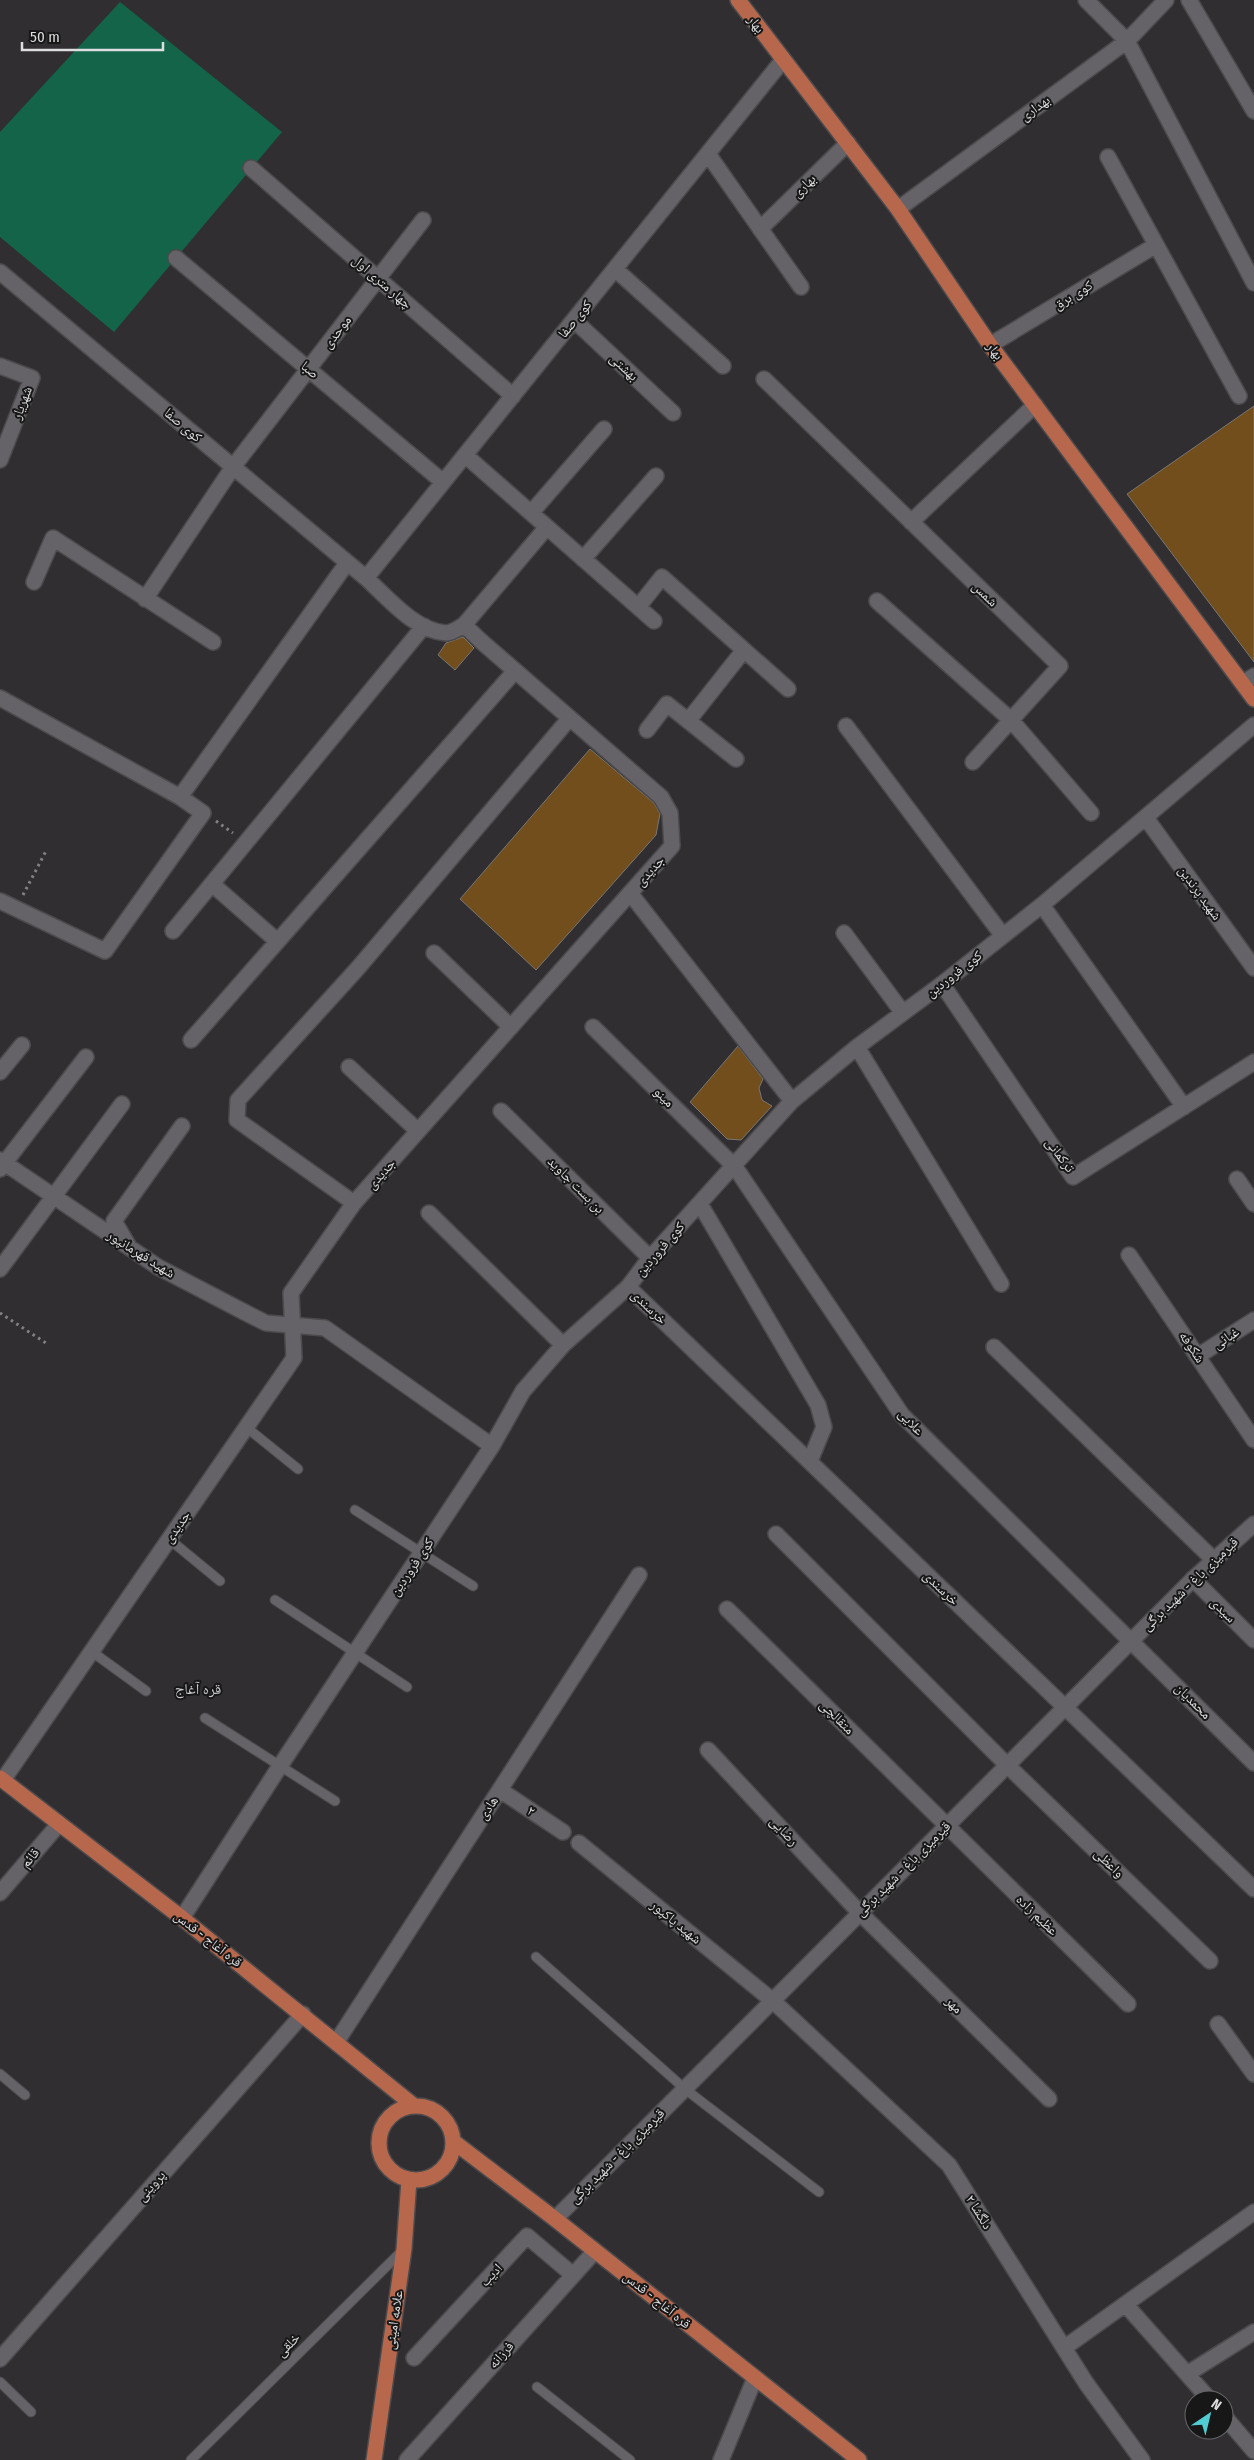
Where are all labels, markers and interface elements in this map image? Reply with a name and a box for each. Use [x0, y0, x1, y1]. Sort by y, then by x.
street label: بهار [743, 11, 768, 36]
scale bar [22, 20, 164, 52]
text: 50 m [30, 28, 60, 46]
street label: بهداری [1017, 91, 1054, 125]
street label: بهاری [788, 170, 820, 201]
street label: چهار متری اول [349, 251, 415, 313]
street label: کوی برق [1050, 277, 1096, 313]
street label: کوی صفا [554, 296, 596, 342]
street label: موحدی [319, 312, 355, 352]
street label: بهار [982, 338, 1007, 363]
street label: بهشتی [606, 349, 642, 385]
street label: صبا [297, 357, 323, 383]
street label: شهریار [8, 384, 36, 423]
street label: کوی صفا [161, 404, 206, 446]
street label: شمس [969, 578, 1001, 610]
street label: جدیدی [632, 852, 668, 890]
street label: شهید پرندین [1174, 862, 1226, 924]
street label: کوی فروردین [923, 947, 986, 1001]
street label: مینو [650, 1083, 678, 1111]
street label: ترکمانی [1041, 1134, 1079, 1176]
street label: بن بست جاوید [544, 1153, 608, 1217]
street label: جدیدی [363, 1155, 399, 1193]
street label: کوی فروردین [632, 1218, 688, 1280]
street label: شهید قهرمانپور [103, 1226, 178, 1282]
street label: خرسندی [628, 1286, 670, 1328]
street label: غبائی [1210, 1323, 1242, 1353]
street label: شکوفه [1175, 1328, 1209, 1366]
street label: علایی [895, 1405, 927, 1439]
street label: جدیدی [160, 1507, 194, 1546]
street label: قیرمیزی باغ - شهید برگی [1138, 1533, 1243, 1635]
street label: کوی فروردین [386, 1534, 438, 1599]
street label: خرسندی [920, 1567, 962, 1609]
street label: سیدی [1207, 1594, 1239, 1626]
street label: محمدیان [1171, 1679, 1215, 1723]
district label: قره آغاج [175, 1680, 221, 1699]
street label: متقالچی [816, 1696, 858, 1738]
street label: هادی [474, 1793, 502, 1823]
street label: ۲ [524, 1802, 538, 1820]
street label: رضایی [766, 1813, 802, 1849]
street label: قیرمیزی باغ - شهید برگی [852, 1818, 955, 1921]
street label: قائم [17, 1845, 44, 1872]
street label: واعظی [1090, 1845, 1128, 1881]
street label: عظیم زاده [1012, 1891, 1062, 1940]
street label: شهید پاکپور [646, 1896, 705, 1948]
street label: قره آغاج - قدس [170, 1907, 246, 1972]
street label: مهر [941, 1992, 966, 2017]
street label: قیرمیزی باغ - شهید برگی [566, 2105, 669, 2208]
street label: پروینی [133, 2167, 169, 2205]
street label: دلگشا ۲ [962, 2192, 996, 2233]
street label: ادیب [476, 2260, 506, 2290]
street label: قره آغاج - قدس [619, 2268, 694, 2333]
street label: علامه امینی [381, 2289, 407, 2351]
street label: خلقی [272, 2329, 304, 2361]
street label: فرزانه [484, 2338, 518, 2372]
north arrow [1184, 2390, 1234, 2440]
text: N [1208, 2395, 1224, 2414]

